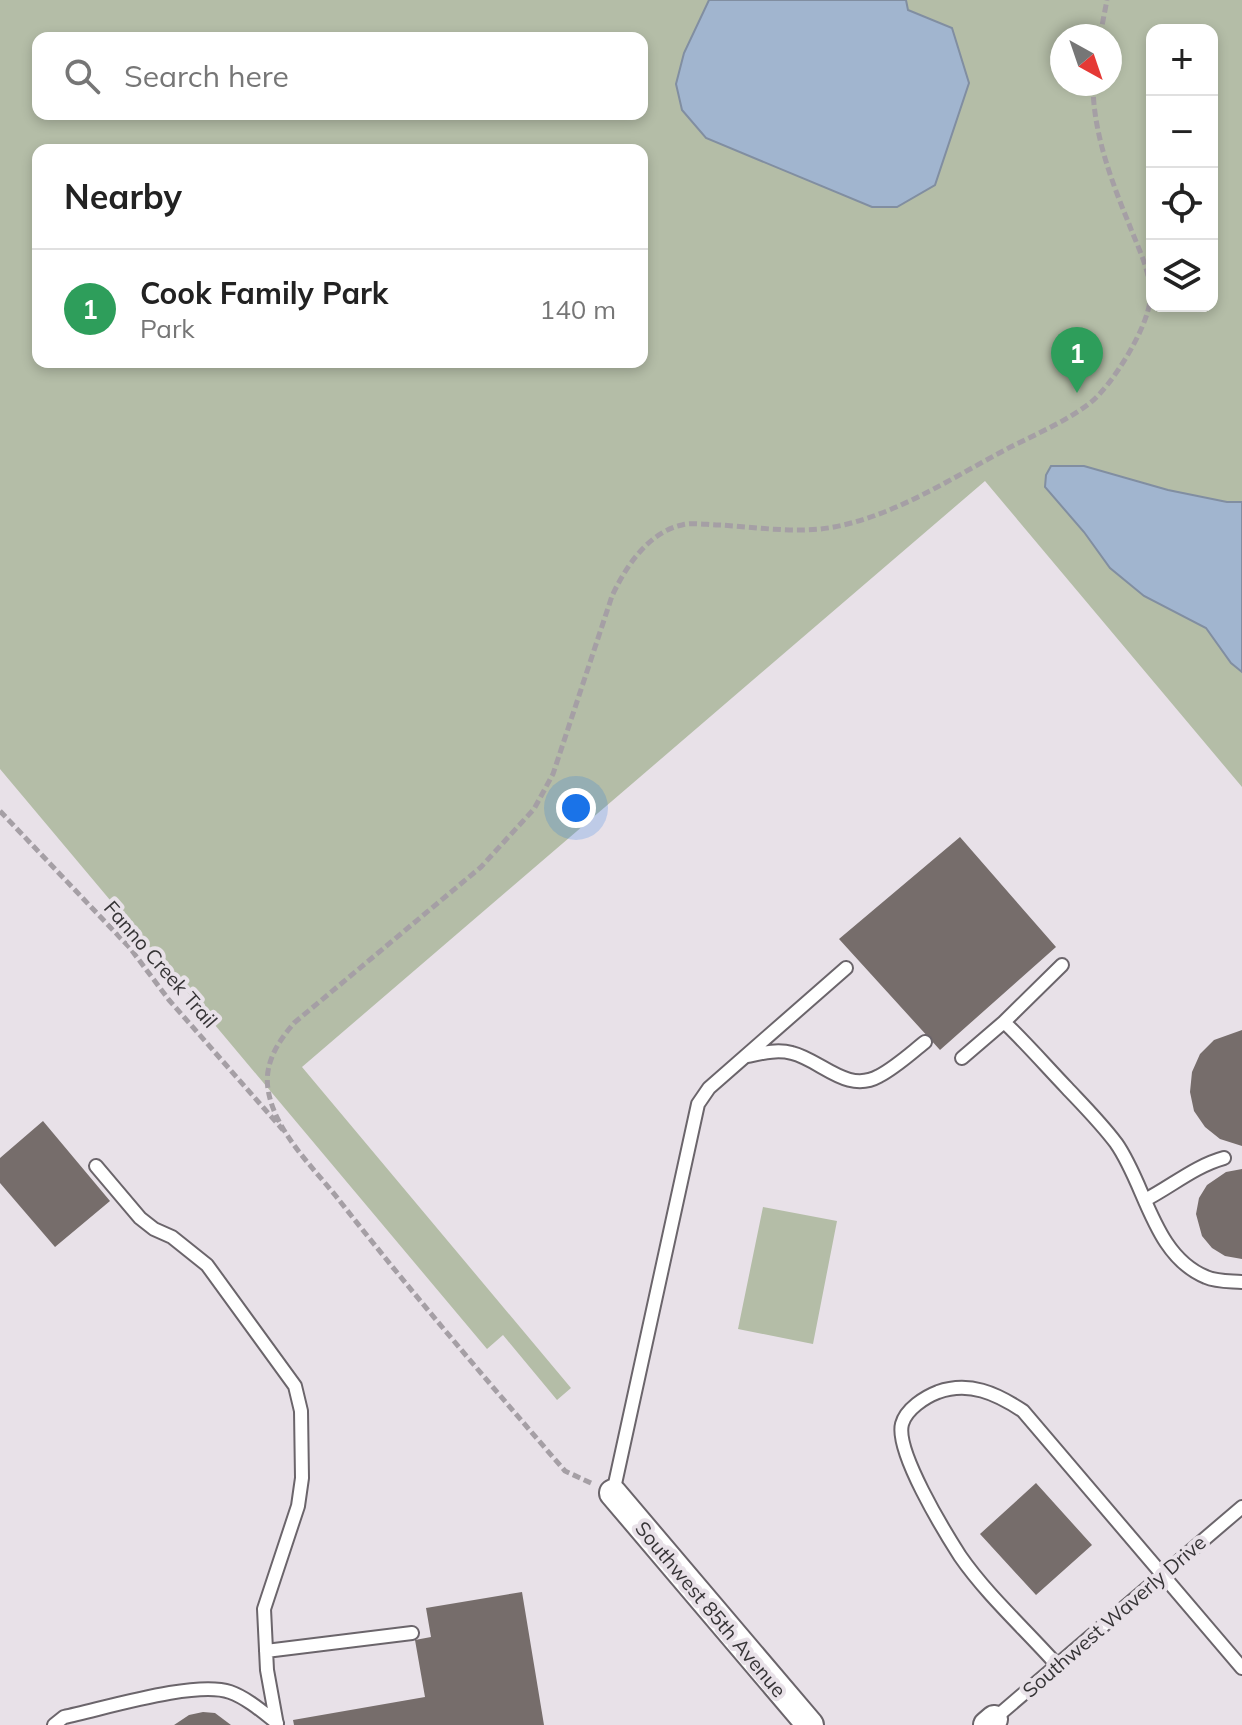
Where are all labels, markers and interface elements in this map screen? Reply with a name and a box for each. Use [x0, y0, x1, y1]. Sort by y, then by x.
north arrow [1050, 24, 1122, 96]
map controls [1146, 24, 1218, 312]
button: + [1146, 24, 1218, 96]
search box [32, 32, 648, 120]
icon: search [60, 54, 104, 98]
text: Search here [124, 57, 289, 95]
button: − [1146, 96, 1218, 168]
button: locate [1146, 168, 1218, 240]
text: Nearby [64, 175, 182, 218]
button: layers [1146, 240, 1218, 312]
text: Cook Family Park [140, 274, 388, 312]
text: 1 [82, 293, 98, 326]
text: 140 m [540, 293, 616, 326]
text: Park [140, 312, 195, 345]
pin: 1 [1051, 327, 1103, 393]
your location [556, 788, 596, 828]
street label: Fanno Creek Trail [99, 895, 223, 1033]
street label: Southwest 85th Avenue [630, 1516, 792, 1702]
street label: Southwest Waverly Drive [1017, 1530, 1211, 1702]

